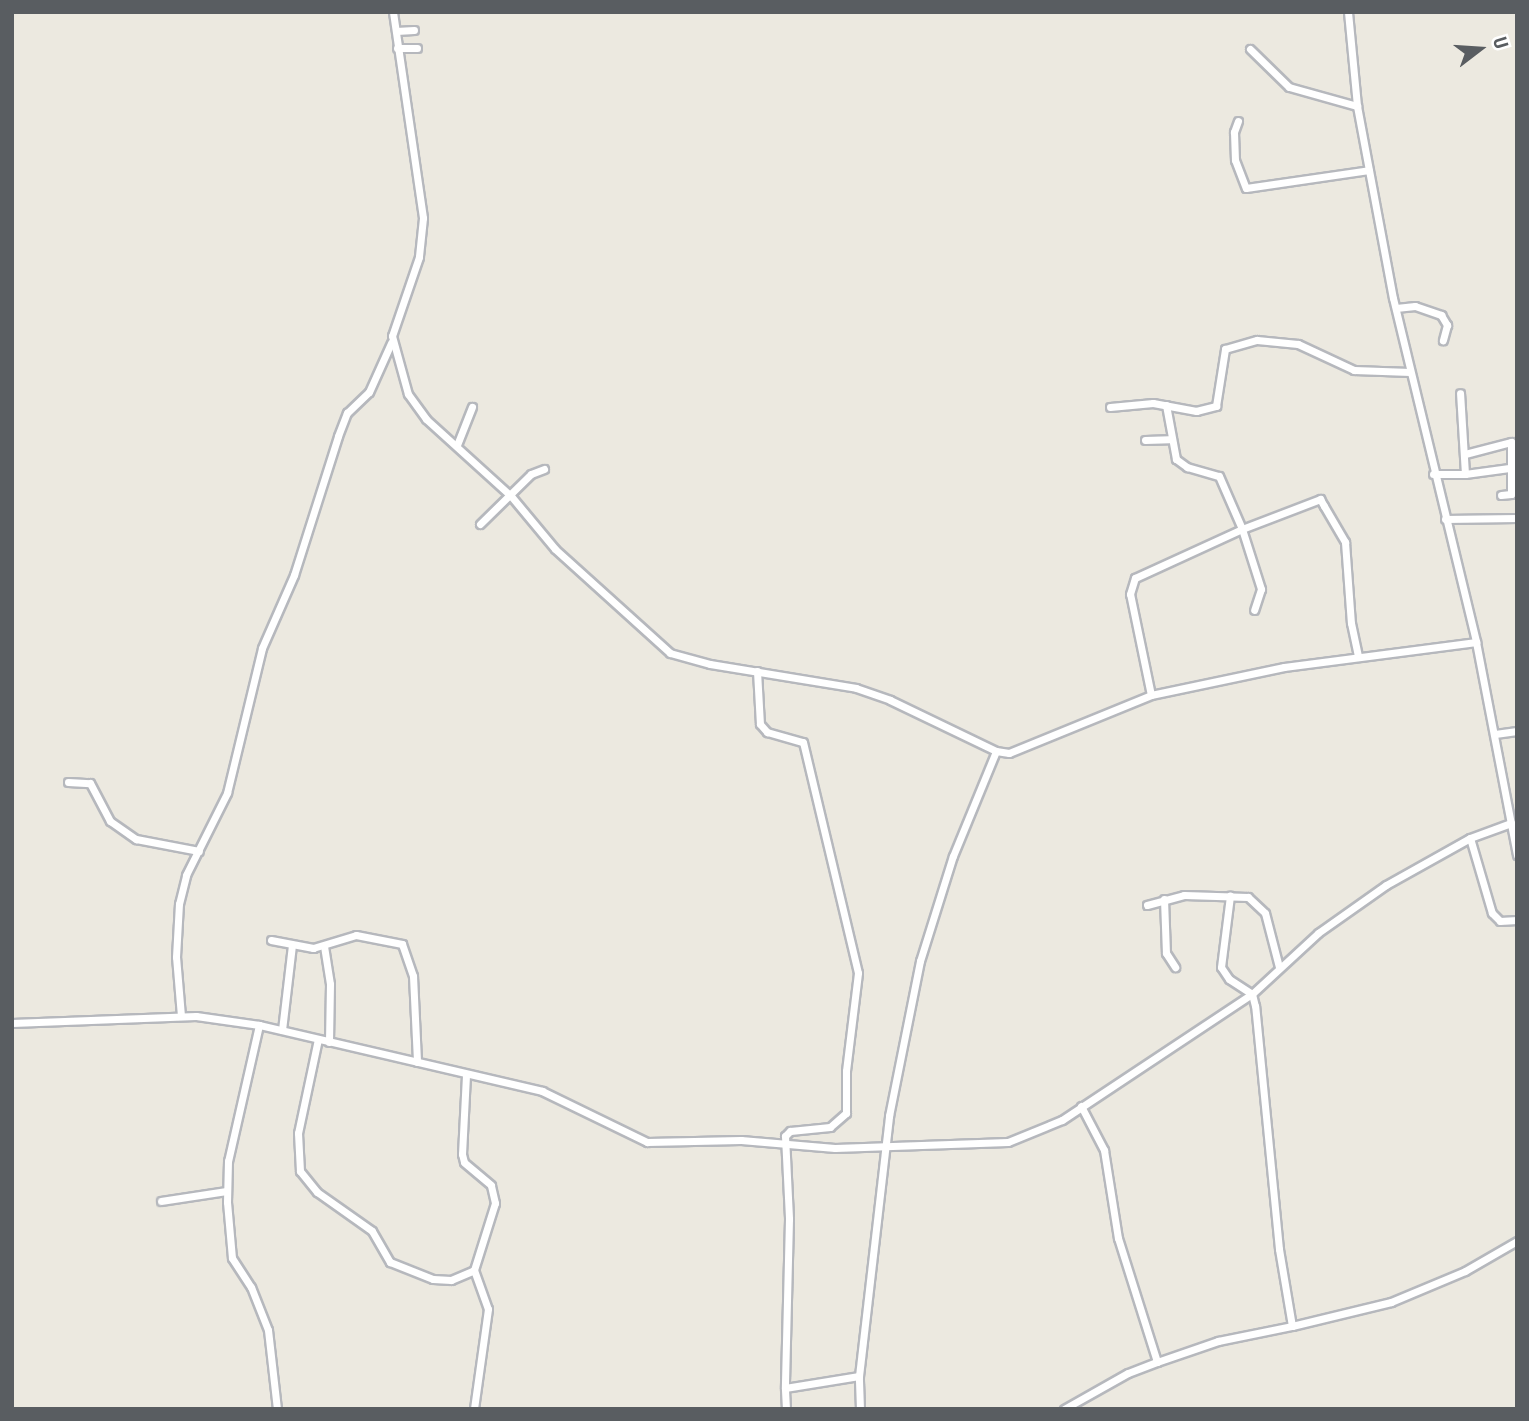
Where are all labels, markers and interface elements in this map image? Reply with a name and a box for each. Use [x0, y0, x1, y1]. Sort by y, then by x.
north arrow [1445, 14, 1515, 84]
text: U [1488, 34, 1513, 51]

